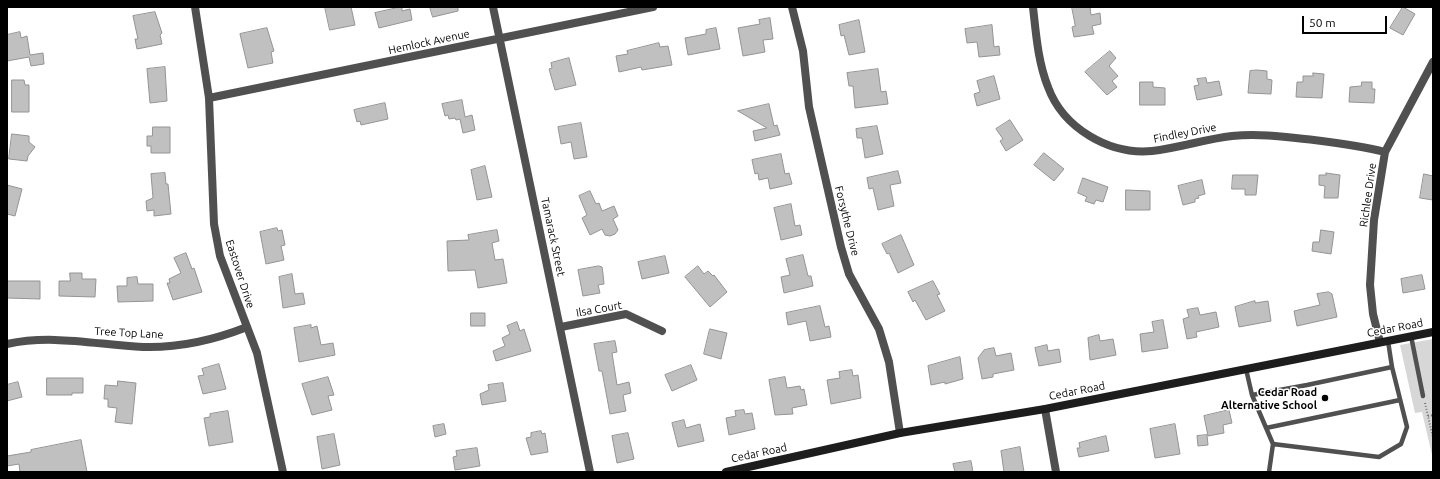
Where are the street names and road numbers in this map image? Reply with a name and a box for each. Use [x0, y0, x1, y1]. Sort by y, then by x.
street label: Hemlock Avenue [387, 27, 471, 57]
street label: Findley Drive [1152, 120, 1218, 146]
street label: Richlee Drive [1357, 162, 1379, 228]
street label: Forsythe Drive [832, 185, 862, 257]
street label: Tamarack Street [538, 196, 568, 278]
street label: Eastover Drive [223, 238, 257, 310]
street label: Ilsa Court [575, 298, 623, 320]
street label: Cedar Road [1366, 316, 1424, 340]
street label: Tree Top Lane [94, 325, 164, 341]
street label: Cedar Road [1048, 379, 1106, 403]
street label: Cedar Road [730, 441, 788, 465]

